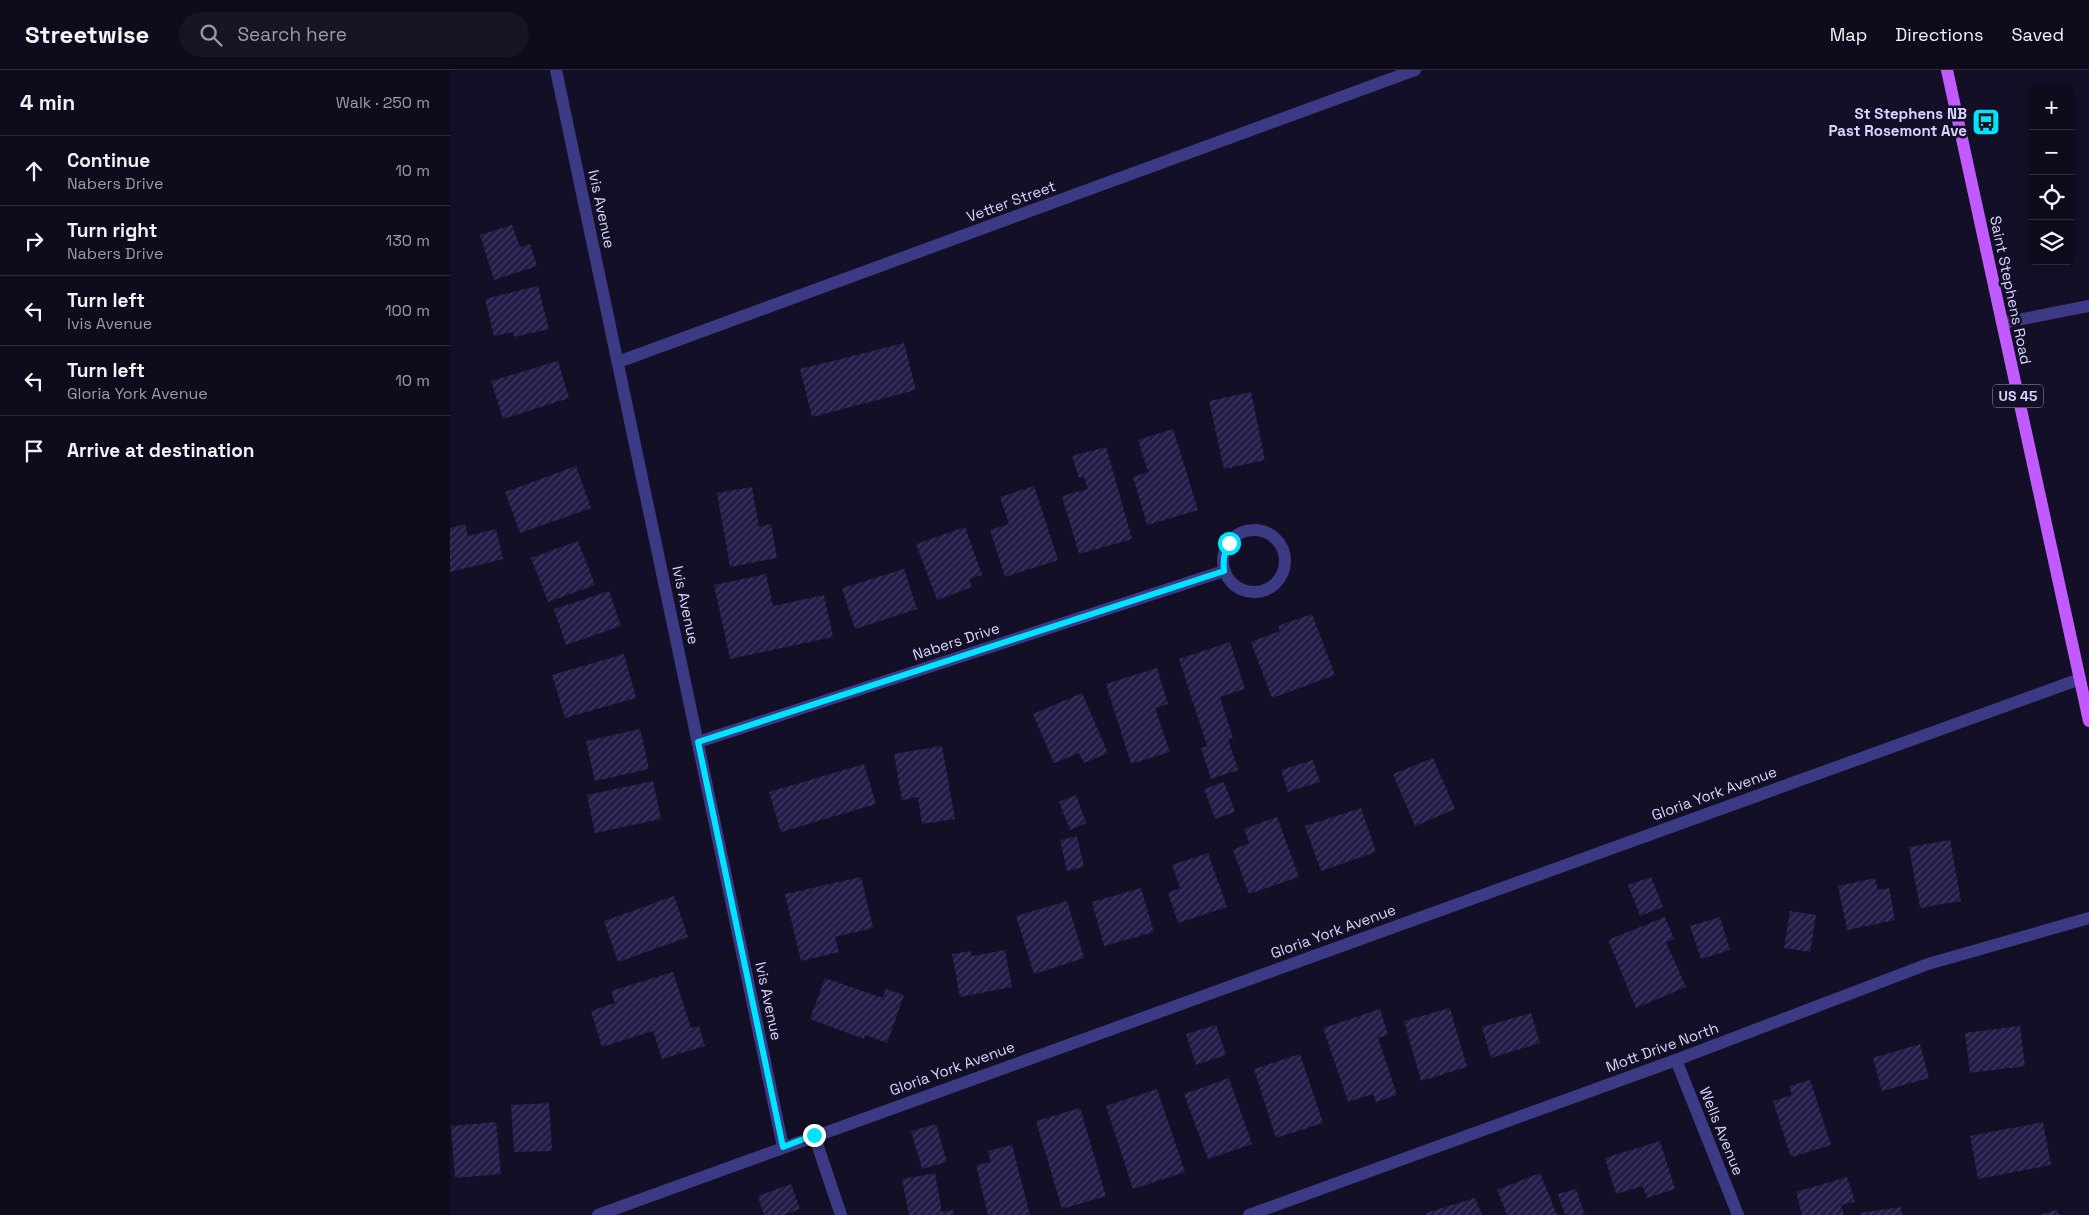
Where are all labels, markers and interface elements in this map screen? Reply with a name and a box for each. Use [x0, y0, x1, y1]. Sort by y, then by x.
search box [179, 12, 529, 57]
text: Streetwise [25, 19, 149, 50]
icon: search [197, 21, 225, 49]
text: Search here [237, 22, 347, 47]
text: Map [1830, 23, 1867, 46]
text: Directions [1895, 23, 1984, 46]
text: Saved [2012, 23, 2064, 46]
map controls [2029, 85, 2074, 265]
button: + [2029, 85, 2074, 130]
text: 4 min [20, 89, 75, 116]
text: Walk · 250 m [336, 92, 430, 113]
place label: St Stephens NB Past Rosemont Ave [1828, 104, 1967, 140]
bus stop icon: St Stephens NB Past Rosemont Ave [1971, 107, 2001, 137]
button: − [2029, 130, 2074, 175]
text: Continue [67, 148, 150, 173]
icon: ahead [20, 157, 48, 185]
text: 10 m [395, 160, 430, 181]
street label: Ivis Avenue [584, 168, 620, 250]
text: Nabers Drive [67, 173, 163, 194]
button: locate [2029, 175, 2074, 220]
street label: Vetter Street [964, 176, 1058, 226]
street label: Saint Stephens Road [1986, 214, 2036, 366]
text: Turn right [67, 218, 157, 243]
button: layers [2029, 220, 2074, 265]
icon: right [20, 227, 48, 255]
text: 130 m [386, 230, 430, 251]
text: Nabers Drive [67, 243, 163, 264]
text: Turn left [67, 288, 145, 313]
icon: left [20, 297, 48, 325]
text: 100 m [385, 300, 430, 321]
text: Ivis Avenue [67, 313, 152, 334]
text: Turn left [67, 358, 145, 383]
icon: left [20, 367, 48, 395]
text: 10 m [395, 370, 430, 391]
text: Gloria York Avenue [67, 383, 208, 404]
road number: US 45 [1993, 384, 2043, 408]
icon: arrive [20, 437, 48, 465]
text: Arrive at destination [67, 438, 255, 463]
route start [1218, 532, 1241, 555]
street label: Ivis Avenue [668, 564, 704, 646]
street label: Nabers Drive [910, 618, 1002, 664]
street label: Gloria York Avenue [1649, 761, 1779, 824]
street label: Gloria York Avenue [1268, 899, 1398, 962]
street label: Ivis Avenue [751, 960, 787, 1042]
street label: Mott Drive North [1603, 1018, 1721, 1076]
street label: Gloria York Avenue [887, 1036, 1017, 1099]
street label: Wells Avenue [1696, 1084, 1748, 1178]
route end [803, 1124, 826, 1147]

